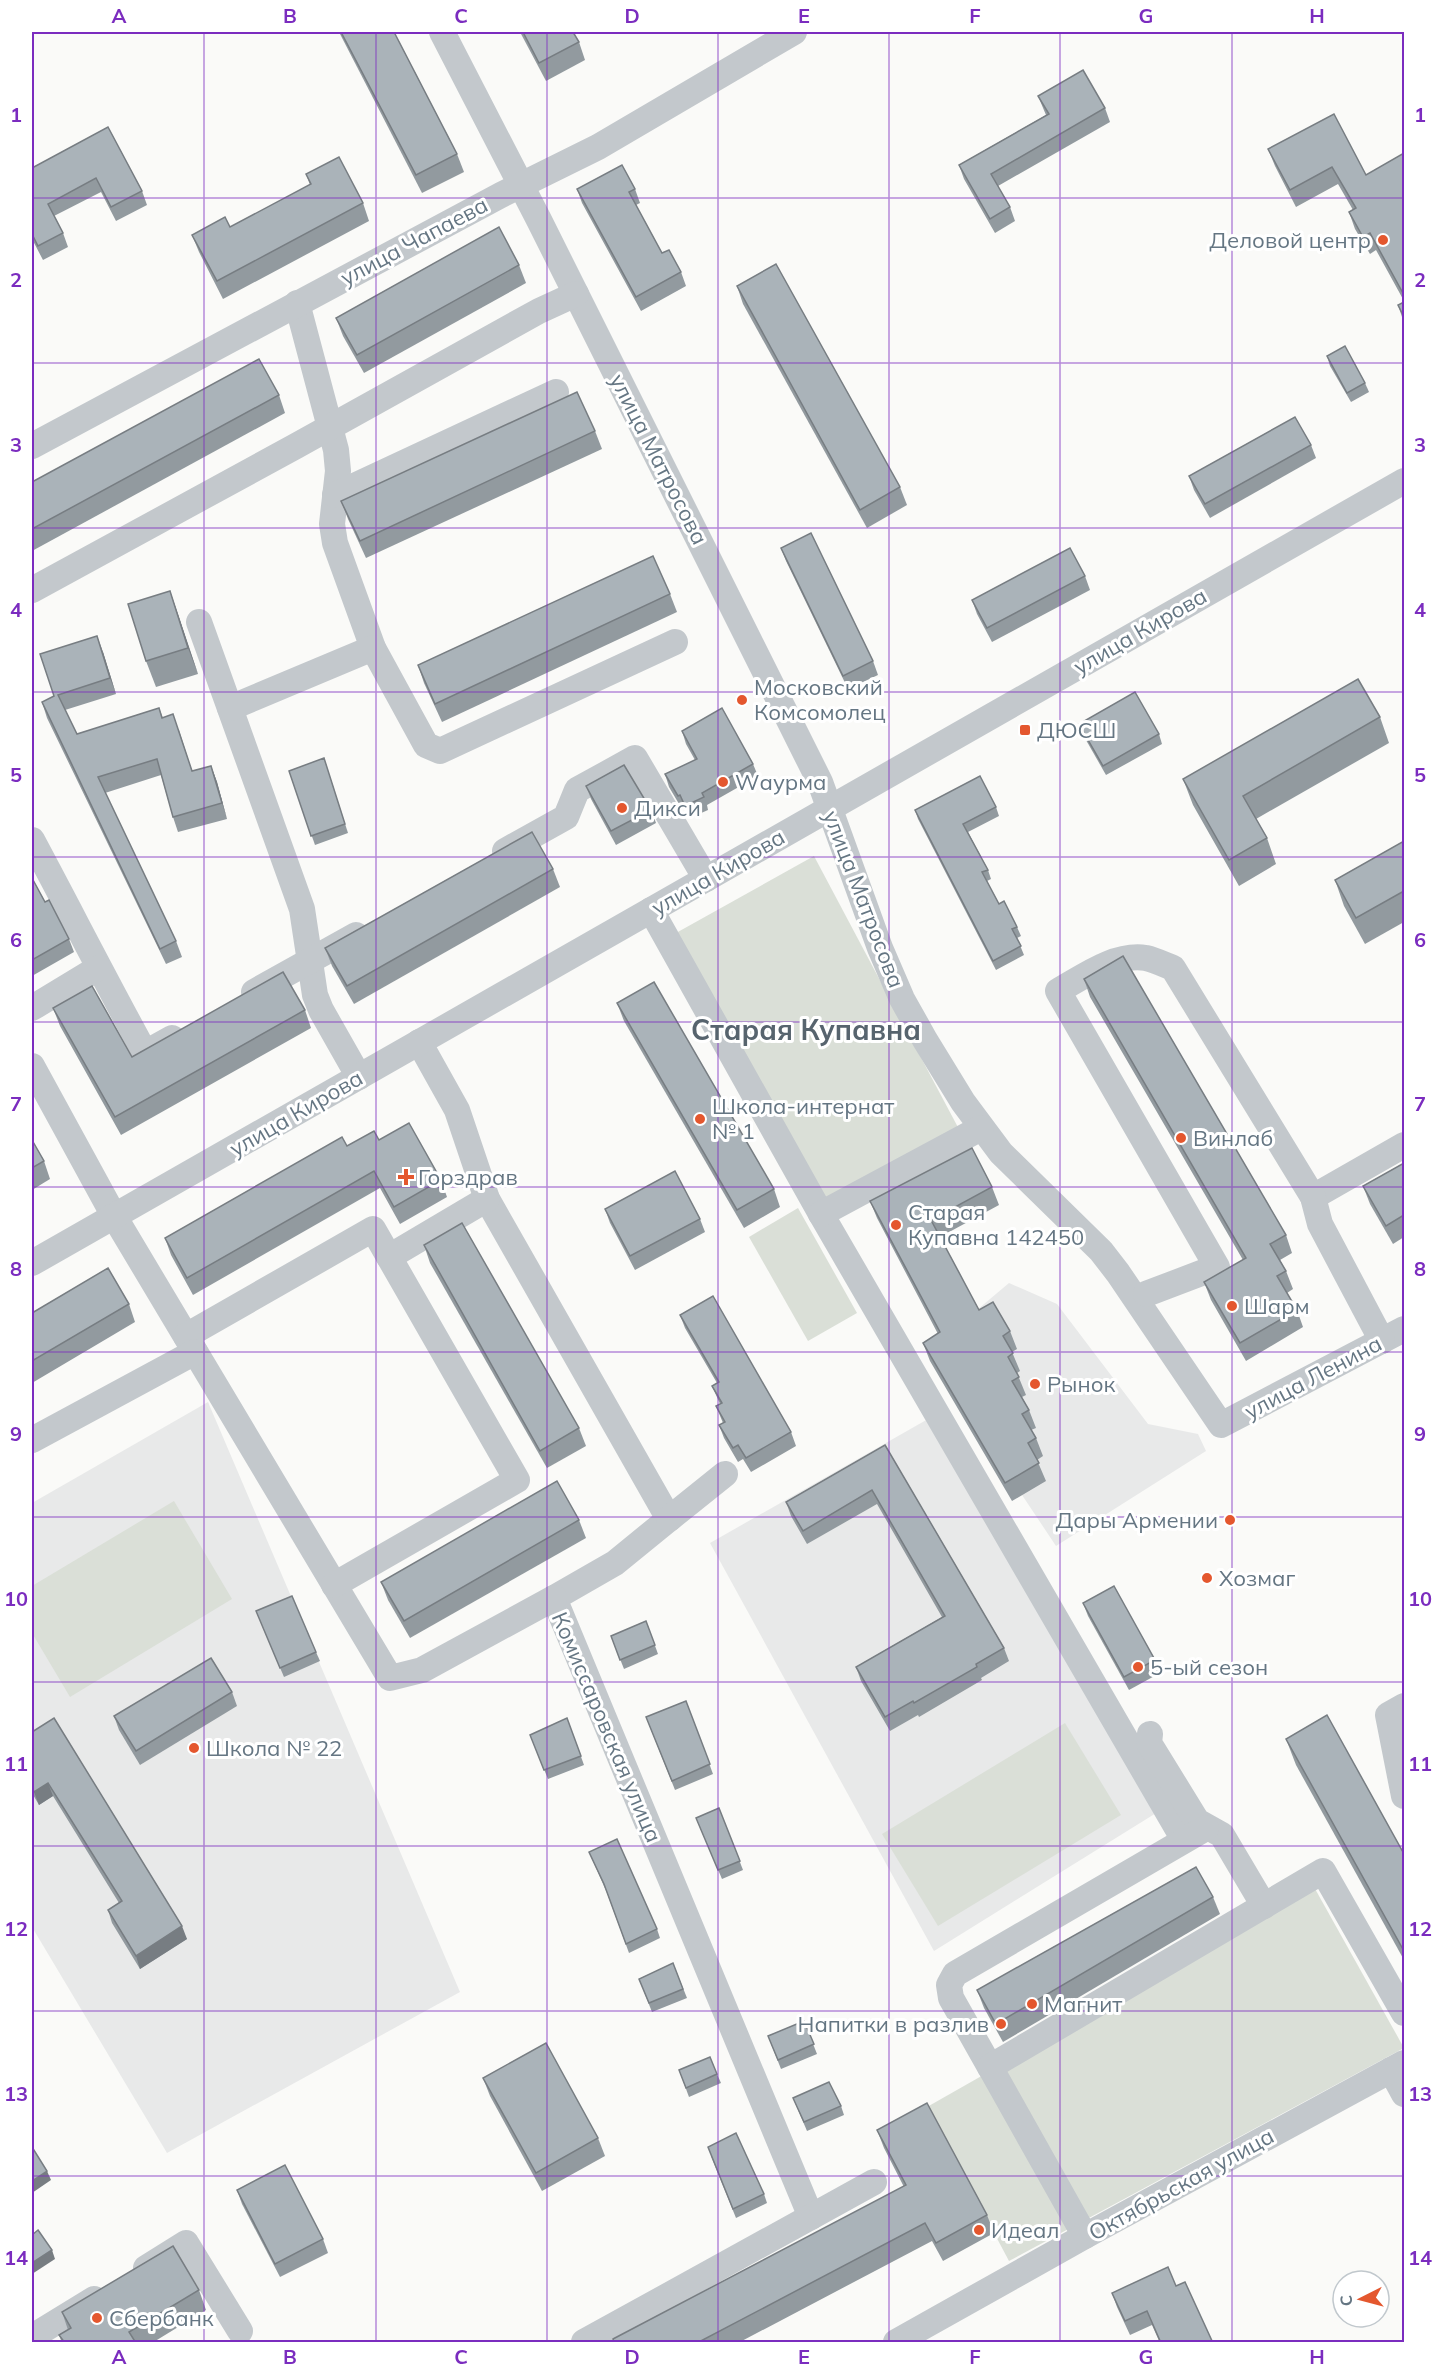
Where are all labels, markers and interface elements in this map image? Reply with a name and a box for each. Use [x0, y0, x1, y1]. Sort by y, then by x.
text: A [112, 3, 127, 28]
text: B [283, 3, 297, 28]
text: C [454, 3, 468, 28]
text: D [624, 3, 640, 28]
text: E [798, 3, 810, 28]
text: F [969, 3, 981, 28]
text: G [1139, 3, 1153, 28]
text: H [1309, 3, 1325, 28]
text: 1 [10, 102, 22, 127]
text: 1 [1414, 102, 1426, 127]
street label: улица Чапаева [336, 190, 492, 292]
place label: Деловой центр [1209, 226, 1371, 254]
marker: Деловой центр [1376, 233, 1390, 247]
text: 2 [10, 267, 22, 292]
text: 2 [1414, 267, 1426, 292]
street label: улица Матросова [604, 369, 714, 549]
text: 3 [10, 432, 22, 457]
text: 3 [1414, 432, 1426, 457]
street label: улица Кирова [1068, 582, 1212, 680]
text: 4 [10, 597, 22, 622]
text: 4 [1414, 597, 1426, 622]
place label: Московский Комсомолец [754, 673, 886, 726]
marker: Московский Комсомолец [735, 693, 749, 707]
place label: ДЮСШ [1037, 716, 1116, 744]
marker: ДЮСШ [1018, 723, 1032, 737]
text: 5 [10, 762, 22, 787]
text: 5 [1414, 762, 1426, 787]
place label: Wаурма [735, 768, 826, 796]
marker: Wаурма [716, 775, 730, 789]
place label: Дикси [634, 794, 701, 822]
marker: Дикси [615, 801, 629, 815]
street label: улица Матросова [817, 806, 911, 992]
street label: улица Кирова [646, 823, 790, 921]
text: 6 [10, 927, 22, 952]
text: 6 [1414, 927, 1426, 952]
district label: Старая Купавна [691, 1012, 921, 1047]
street label: улица Кирова [224, 1064, 368, 1162]
text: 7 [10, 1091, 22, 1116]
text: 7 [1414, 1091, 1426, 1116]
place label: Школа-интернат № 1 [712, 1092, 894, 1145]
marker: Школа-интернат № 1 [693, 1112, 707, 1126]
place label: Винлаб [1193, 1124, 1273, 1152]
marker: Винлаб [1174, 1131, 1188, 1145]
place label: Горздрав [418, 1163, 518, 1191]
marker: Горздрав [399, 1170, 413, 1184]
place label: Старая Купавна 142450 [908, 1198, 1084, 1251]
marker: Старая Купавна 142450 [889, 1218, 903, 1232]
text: 8 [10, 1256, 22, 1281]
text: 8 [1414, 1256, 1426, 1281]
place label: Шарм [1244, 1292, 1309, 1320]
marker: Шарм [1225, 1299, 1239, 1313]
street label: улица Ленина [1239, 1329, 1387, 1425]
place label: Рынок [1047, 1370, 1115, 1398]
marker: Рынок [1028, 1377, 1042, 1391]
text: 9 [10, 1421, 22, 1446]
text: 9 [1414, 1421, 1426, 1446]
place label: Дары Армении [1055, 1506, 1218, 1534]
marker: Дары Армении [1223, 1513, 1237, 1527]
place label: Хозмаг [1219, 1564, 1295, 1592]
marker: Хозмаг [1200, 1571, 1214, 1585]
text: 10 [4, 1586, 28, 1611]
text: 10 [1408, 1586, 1432, 1611]
street label: Комиссаровская улица [546, 1608, 668, 1846]
place label: 5-ый сезон [1150, 1653, 1268, 1681]
marker: 5-ый сезон [1131, 1660, 1145, 1674]
place label: Школа № 22 [206, 1734, 342, 1762]
marker: Школа № 22 [187, 1741, 201, 1755]
text: 11 [4, 1751, 28, 1776]
text: 11 [1408, 1751, 1432, 1776]
text: 12 [4, 1916, 28, 1941]
text: 12 [1408, 1916, 1432, 1941]
place label: Магнит [1044, 1990, 1122, 2018]
marker: Магнит [1025, 1997, 1039, 2011]
place label: Напитки в разлив [798, 2010, 989, 2038]
marker: Напитки в разлив [994, 2017, 1008, 2031]
text: 13 [4, 2081, 28, 2106]
text: 13 [1408, 2081, 1432, 2106]
street label: Октябрьская улица [1083, 2121, 1279, 2247]
place label: Идеал [991, 2216, 1059, 2244]
marker: Идеал [972, 2223, 986, 2237]
text: 14 [4, 2245, 28, 2270]
text: 14 [1408, 2245, 1432, 2270]
north arrow [1331, 2269, 1391, 2329]
text: С [1336, 2294, 1357, 2307]
place label: Сбербанк [109, 2304, 214, 2332]
marker: Сбербанк [90, 2311, 104, 2325]
text: A [112, 2344, 127, 2369]
text: B [283, 2344, 297, 2369]
text: C [454, 2344, 468, 2369]
text: D [624, 2344, 640, 2369]
text: E [798, 2344, 810, 2369]
text: F [969, 2344, 981, 2369]
text: G [1139, 2344, 1153, 2369]
text: H [1309, 2344, 1325, 2369]

